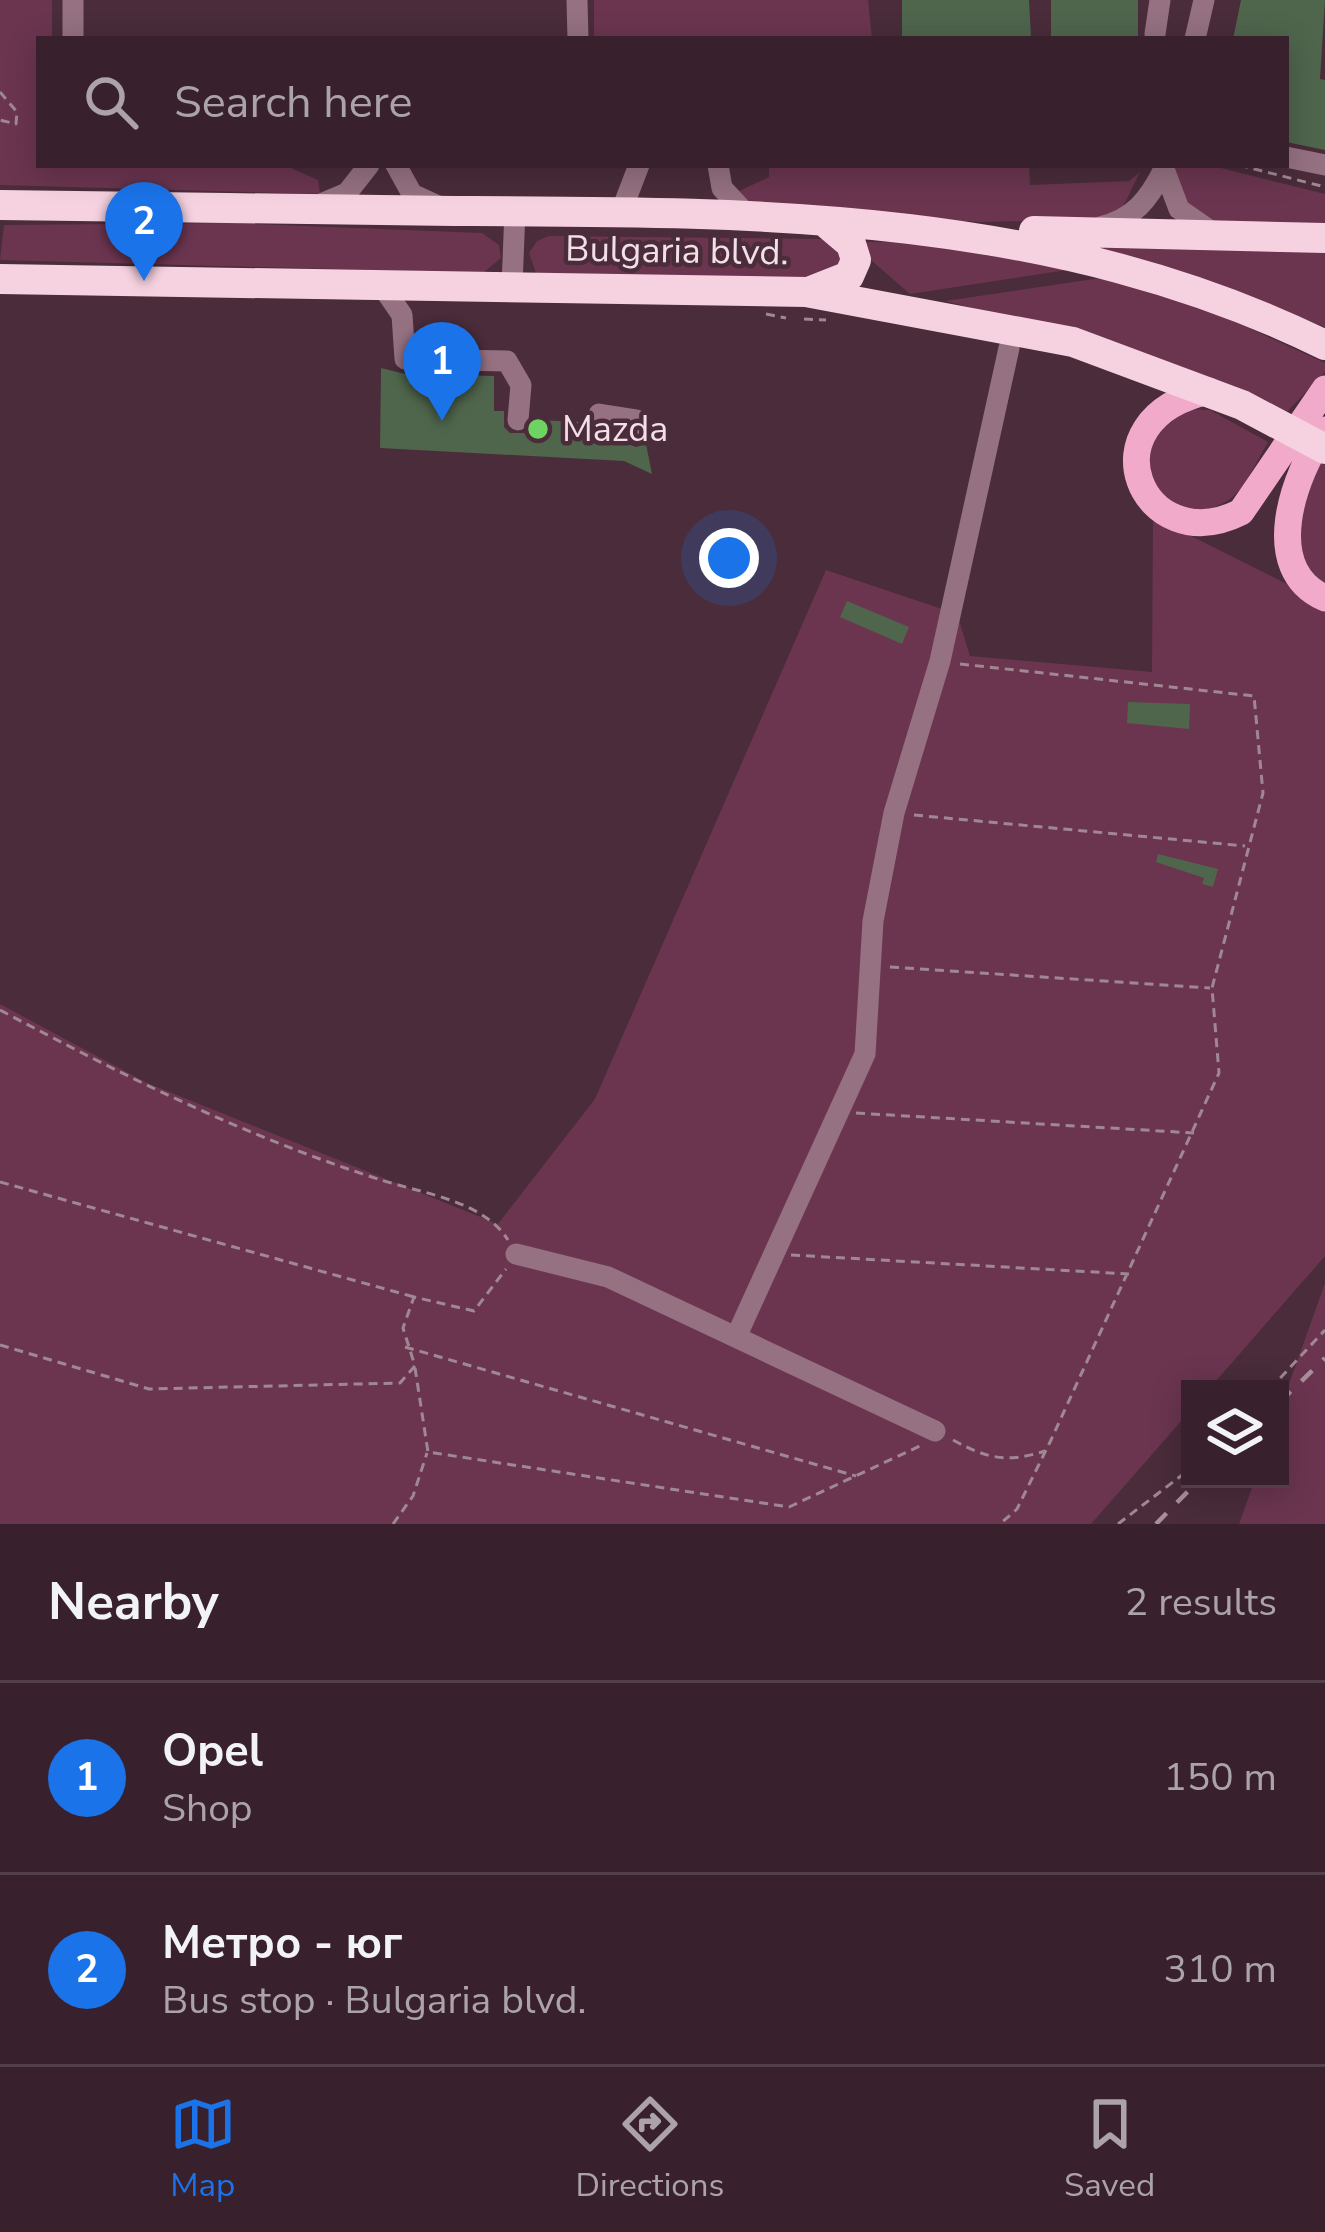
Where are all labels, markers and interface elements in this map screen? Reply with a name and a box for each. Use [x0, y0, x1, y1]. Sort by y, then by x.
search box [36, 36, 1289, 168]
icon: search [78, 69, 144, 135]
text: Search here [174, 72, 413, 133]
pin: 2 [105, 182, 183, 281]
street label: Bulgaria blvd. [565, 225, 789, 277]
pin: 1 [403, 322, 481, 421]
place label: Mazda [562, 405, 668, 454]
marker: Mazda [525, 416, 551, 442]
your location [699, 528, 759, 588]
map controls [1181, 1380, 1289, 1488]
button: layers [1181, 1380, 1289, 1488]
text: Nearby [48, 1567, 219, 1637]
text: 2 results [1125, 1576, 1277, 1629]
text: Opel [162, 1721, 263, 1782]
text: 1 [75, 1751, 99, 1804]
text: 150 m [1163, 1751, 1277, 1804]
text: Shop [162, 1782, 253, 1835]
text: Метро - юг [162, 1913, 403, 1974]
text: 2 [75, 1943, 99, 1996]
text: 310 m [1163, 1943, 1277, 1996]
text: Bus stop · Bulgaria blvd. [162, 1974, 587, 2027]
tab: Map [170, 2091, 236, 2208]
tab: Directions [576, 2091, 724, 2208]
tab: Saved [1064, 2091, 1155, 2208]

